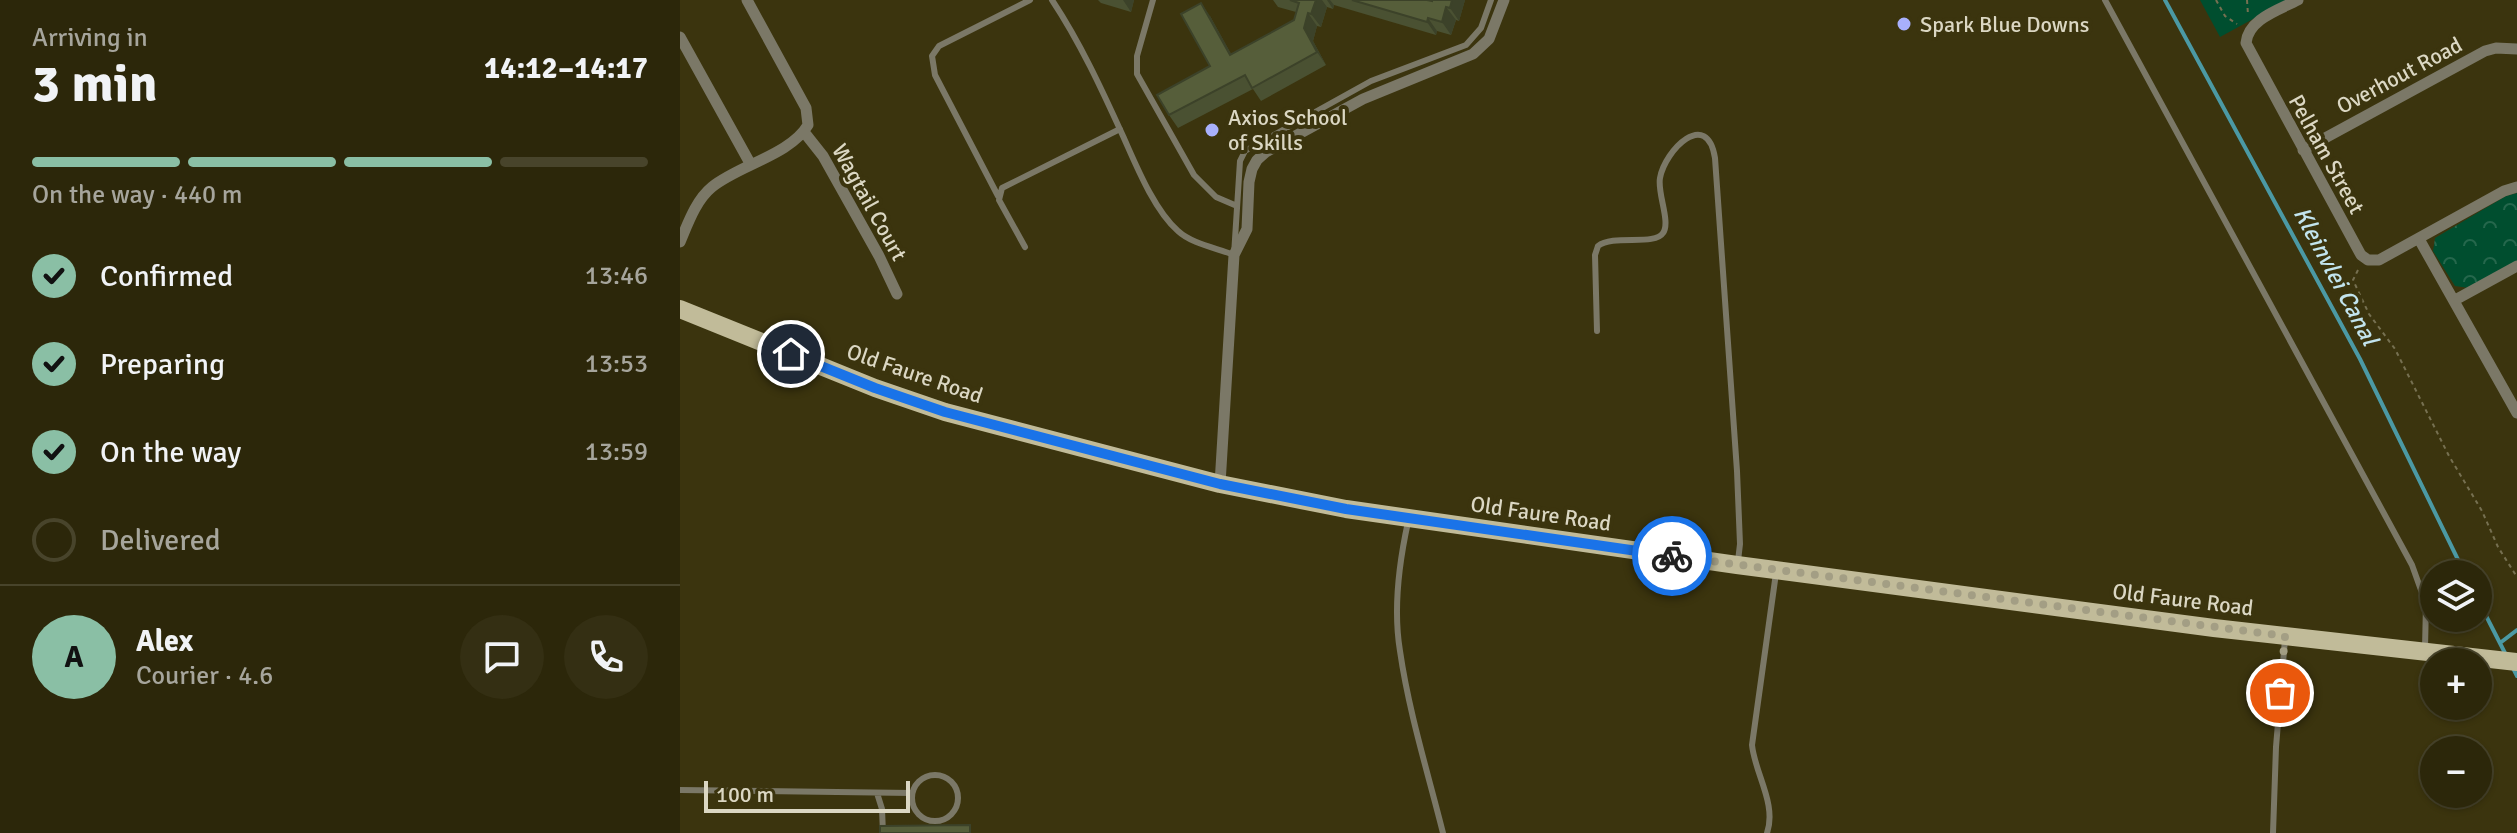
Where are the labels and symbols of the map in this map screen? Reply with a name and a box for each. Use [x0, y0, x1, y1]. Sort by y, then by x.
place label: Spark Blue Downs [1920, 11, 2089, 38]
marker: Spark Blue Downs [1895, 15, 1913, 33]
street label: Overhout Road [2332, 31, 2467, 120]
street label: Pelham Street [2283, 90, 2371, 219]
place label: Axios School of Skills [1228, 104, 1347, 156]
marker: Axios School of Skills [1203, 121, 1221, 139]
street label: Wagtail Court [826, 139, 913, 266]
water label: Kleinvlei Canal [2287, 202, 2386, 352]
pin [757, 320, 825, 388]
street label: Old Faure Road [843, 338, 986, 409]
street label: Old Faure Road [1469, 490, 1613, 537]
courier [1632, 516, 1712, 596]
street label: Old Faure Road [2111, 577, 2255, 622]
pin [2246, 659, 2314, 727]
scale bar [704, 777, 910, 813]

